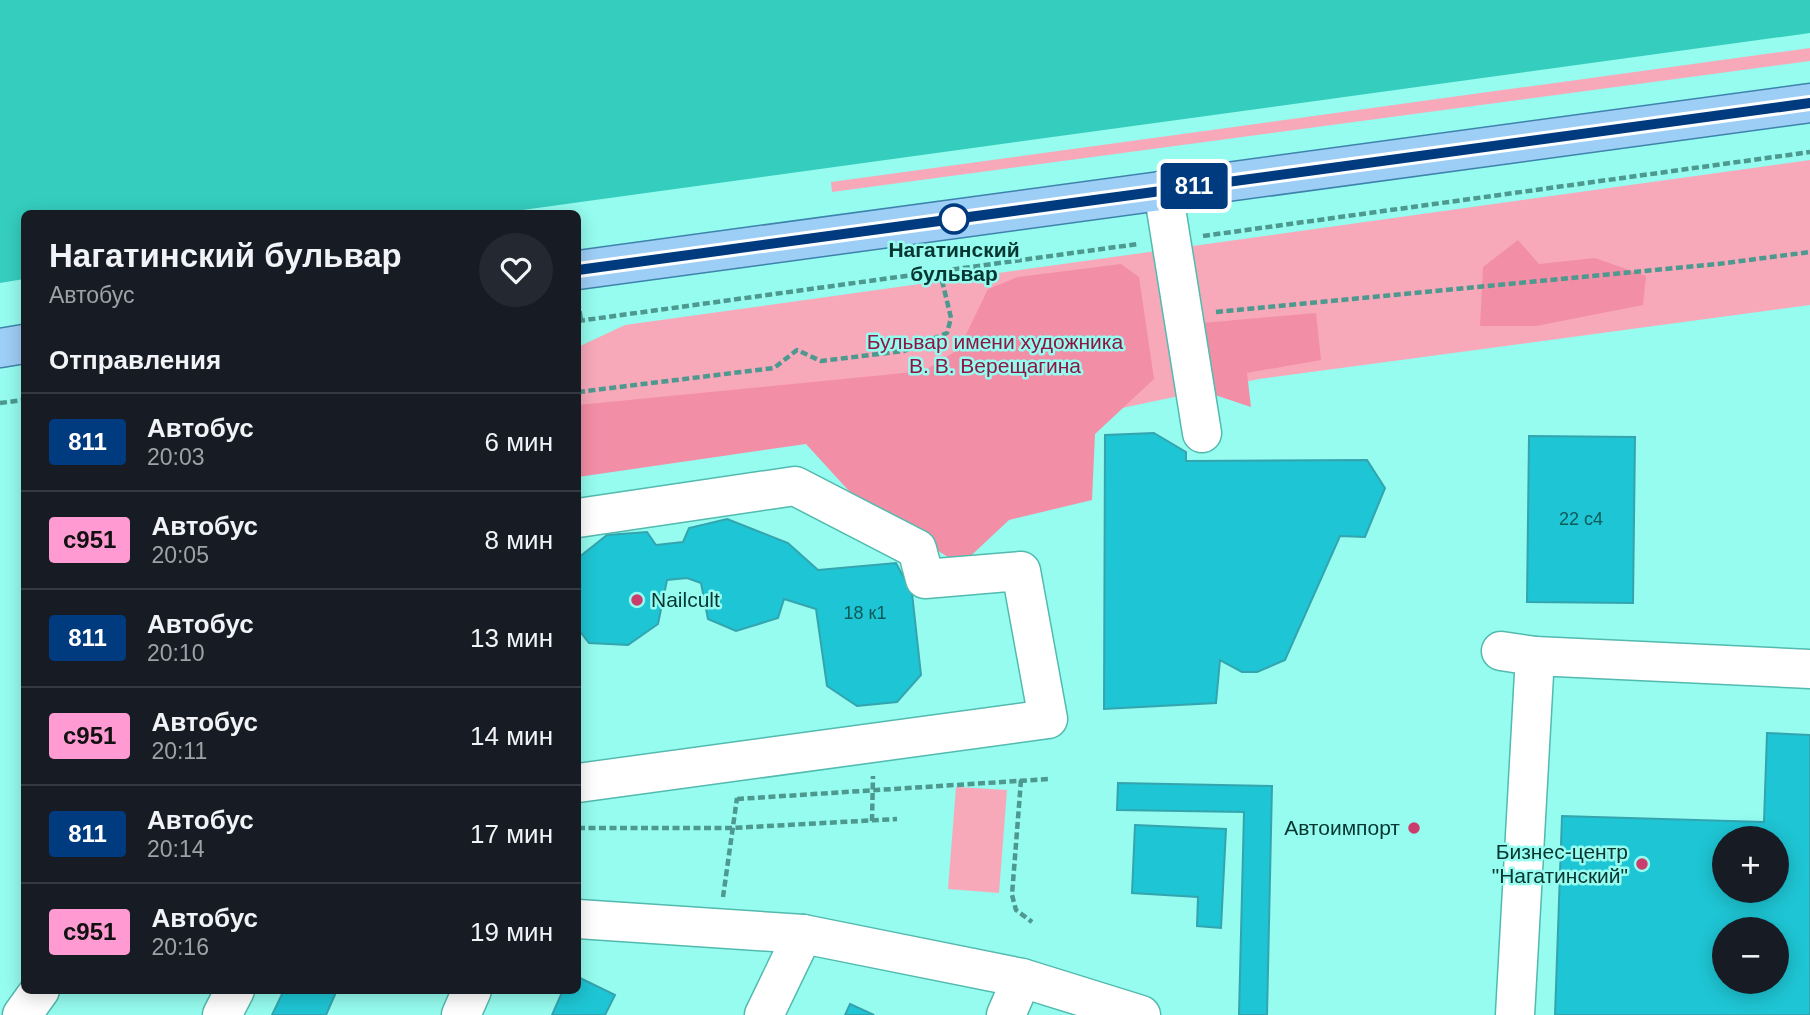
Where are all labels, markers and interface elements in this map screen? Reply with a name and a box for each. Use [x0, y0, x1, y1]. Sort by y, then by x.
line badge: 811 [1154, 163, 1234, 209]
text: 811 [1175, 172, 1213, 199]
marker: Нагатинский бульвар [939, 204, 969, 234]
button: heart [479, 233, 553, 307]
text: Нагатинский бульвар [49, 237, 402, 274]
place label: Нагатинский бульвар [888, 238, 1020, 285]
text: Автобус [49, 282, 135, 308]
park label: Бульвар имени художника В. В. Верещагина [867, 330, 1124, 377]
text: Отправления [49, 345, 221, 375]
text: Автобус [147, 413, 254, 443]
text: 6 мин [485, 427, 553, 457]
text: 811 [68, 428, 107, 455]
text: 20:03 [147, 444, 205, 470]
house number: 22 с4 [1559, 509, 1603, 529]
text: Автобус [151, 511, 258, 541]
text: 8 мин [485, 525, 553, 555]
text: с951 [63, 526, 116, 553]
text: 20:05 [151, 542, 209, 568]
place label: Nailcult [651, 588, 720, 611]
marker: Nailcult [629, 592, 645, 608]
house number: 18 к1 [844, 603, 886, 623]
text: Автобус [147, 609, 254, 639]
text: 13 мин [470, 623, 553, 653]
text: 811 [68, 624, 107, 651]
text: 20:10 [147, 640, 205, 666]
text: Автобус [151, 707, 258, 737]
text: 14 мин [470, 721, 553, 751]
text: с951 [63, 722, 116, 749]
text: 20:11 [151, 738, 207, 764]
text: Автобус [147, 805, 254, 835]
place label: Автоимпорт [1284, 816, 1400, 839]
text: 17 мин [470, 819, 553, 849]
text: 811 [68, 820, 107, 847]
marker: Автоимпорт [1406, 820, 1422, 836]
map controls [1712, 826, 1789, 994]
button: + [1712, 826, 1789, 903]
text: 20:14 [147, 836, 205, 862]
place label: Бизнес-центр "Нагатинский" [1492, 840, 1628, 887]
marker: Бизнес-центр "Нагатинский" [1634, 856, 1650, 872]
text: Автобус [151, 903, 258, 933]
text: 19 мин [470, 917, 553, 947]
button: − [1712, 917, 1789, 994]
text: с951 [63, 918, 116, 945]
text: 20:16 [151, 934, 209, 960]

